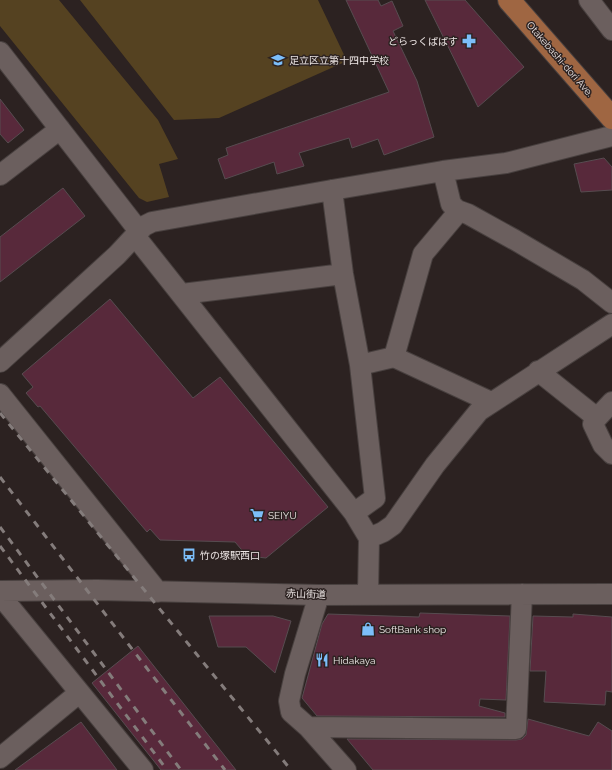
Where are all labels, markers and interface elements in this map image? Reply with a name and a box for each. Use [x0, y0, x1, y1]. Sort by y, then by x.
street label: Otakebashi-dori Ave. [525, 19, 595, 99]
pharmacy icon: どらっくぱぱす [461, 33, 477, 49]
place label: どらっくぱぱす [388, 36, 458, 47]
school or university icon: 足立区立第十四中学校 [270, 52, 286, 68]
place label: 足立区立第十四中学校 [289, 55, 389, 66]
supermarket icon: SEIYU [249, 507, 265, 523]
place label: SEIYU [268, 510, 297, 521]
bus stop icon: 竹の塚駅西口 [181, 547, 197, 563]
place label: 竹の塚駅西口 [200, 550, 260, 561]
street label: 赤山街道 [286, 588, 326, 600]
shop icon: SoftBank shop [360, 621, 376, 637]
place label: SoftBank shop [379, 624, 446, 635]
restaurant icon: Hidakaya [314, 652, 330, 668]
place label: Hidakaya [333, 655, 376, 666]

